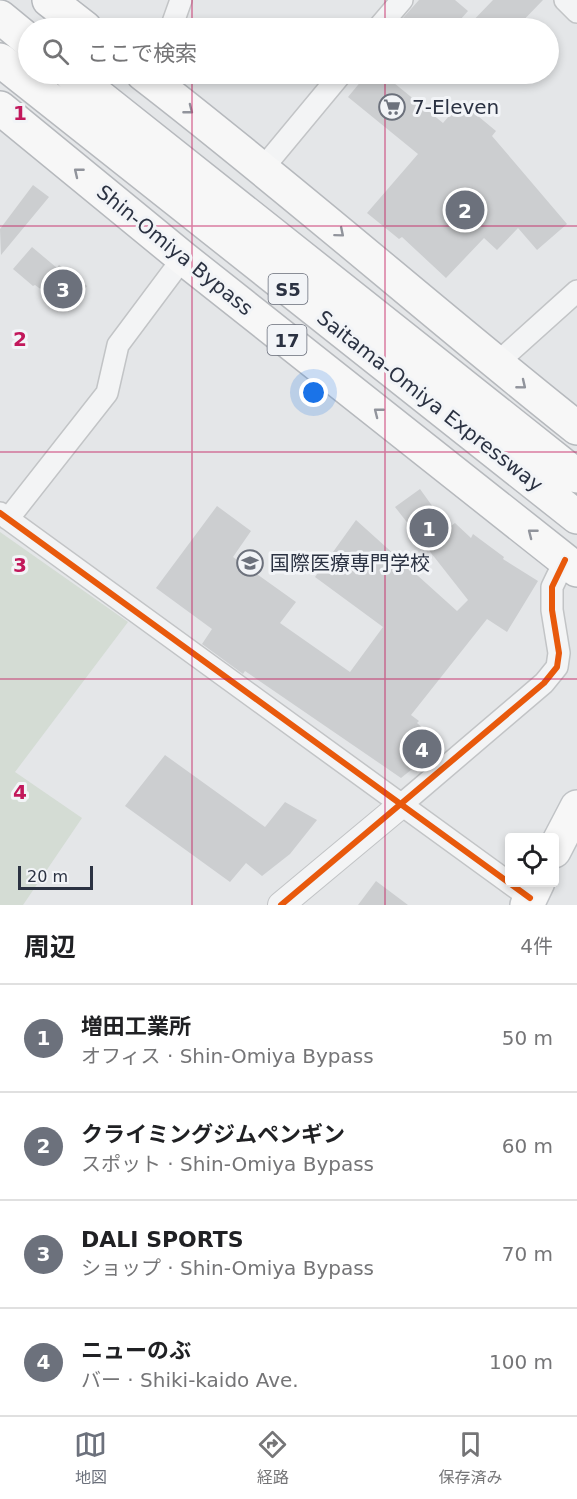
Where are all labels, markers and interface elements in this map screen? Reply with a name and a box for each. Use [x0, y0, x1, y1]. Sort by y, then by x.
search box [18, 18, 559, 84]
icon: search [39, 35, 72, 68]
text: ここで検索 [87, 41, 197, 66]
supermarket icon: 7-Eleven [377, 92, 407, 122]
place label: 7-Eleven [412, 95, 499, 119]
text: 1 [13, 101, 27, 125]
one-way arrow [182, 102, 193, 113]
one-way arrow [74, 169, 85, 180]
street label: Shin-Omiya Bypass [92, 180, 258, 320]
pin: 2 [446, 188, 484, 232]
one-way arrow [333, 226, 344, 237]
pin: 3 [44, 266, 82, 312]
road number: S5 [268, 274, 308, 304]
street label: Saitama-Omiya Expressway [312, 305, 548, 497]
road number: 17 [268, 325, 306, 355]
text: 2 [13, 327, 27, 351]
one-way arrow [516, 377, 527, 388]
your location [299, 378, 328, 407]
one-way arrow [374, 409, 385, 420]
pin: 1 [410, 506, 448, 550]
one-way arrow [527, 529, 538, 540]
school or university icon: 国際医療専門学校 [235, 548, 265, 578]
place label: 国際医療専門学校 [270, 551, 430, 575]
text: 3 [13, 553, 27, 577]
pin: 4 [402, 726, 442, 771]
text: 4 [13, 780, 27, 804]
map controls [505, 833, 559, 887]
button: locate [505, 833, 559, 887]
scale bar [18, 863, 93, 890]
text: 20 m [27, 867, 68, 886]
text: 周辺 [24, 932, 76, 962]
text: 4件 [520, 934, 553, 958]
text: 増田工業所 [81, 1014, 191, 1039]
text: 1 [37, 1026, 50, 1050]
text: 50 m [502, 1026, 553, 1050]
text: オフィス · Shin-Omiya Bypass [81, 1044, 374, 1068]
text: クライミングジムペンギン [81, 1122, 345, 1147]
text: 2 [37, 1134, 50, 1158]
text: 60 m [502, 1134, 553, 1158]
text: スポット · Shin-Omiya Bypass [81, 1152, 374, 1176]
text: DALI SPORTS [81, 1227, 244, 1252]
text: 3 [37, 1242, 50, 1266]
text: 70 m [502, 1242, 553, 1266]
text: ショップ · Shin-Omiya Bypass [81, 1256, 374, 1280]
text: ニューのぶ [81, 1338, 191, 1363]
text: 4 [37, 1350, 50, 1374]
text: 100 m [489, 1350, 553, 1374]
text: バー · Shiki-kaido Ave. [81, 1368, 299, 1392]
tab: 地図 [74, 1428, 107, 1488]
tab: 経路 [256, 1428, 289, 1488]
tab: 保存済み [438, 1428, 502, 1488]

